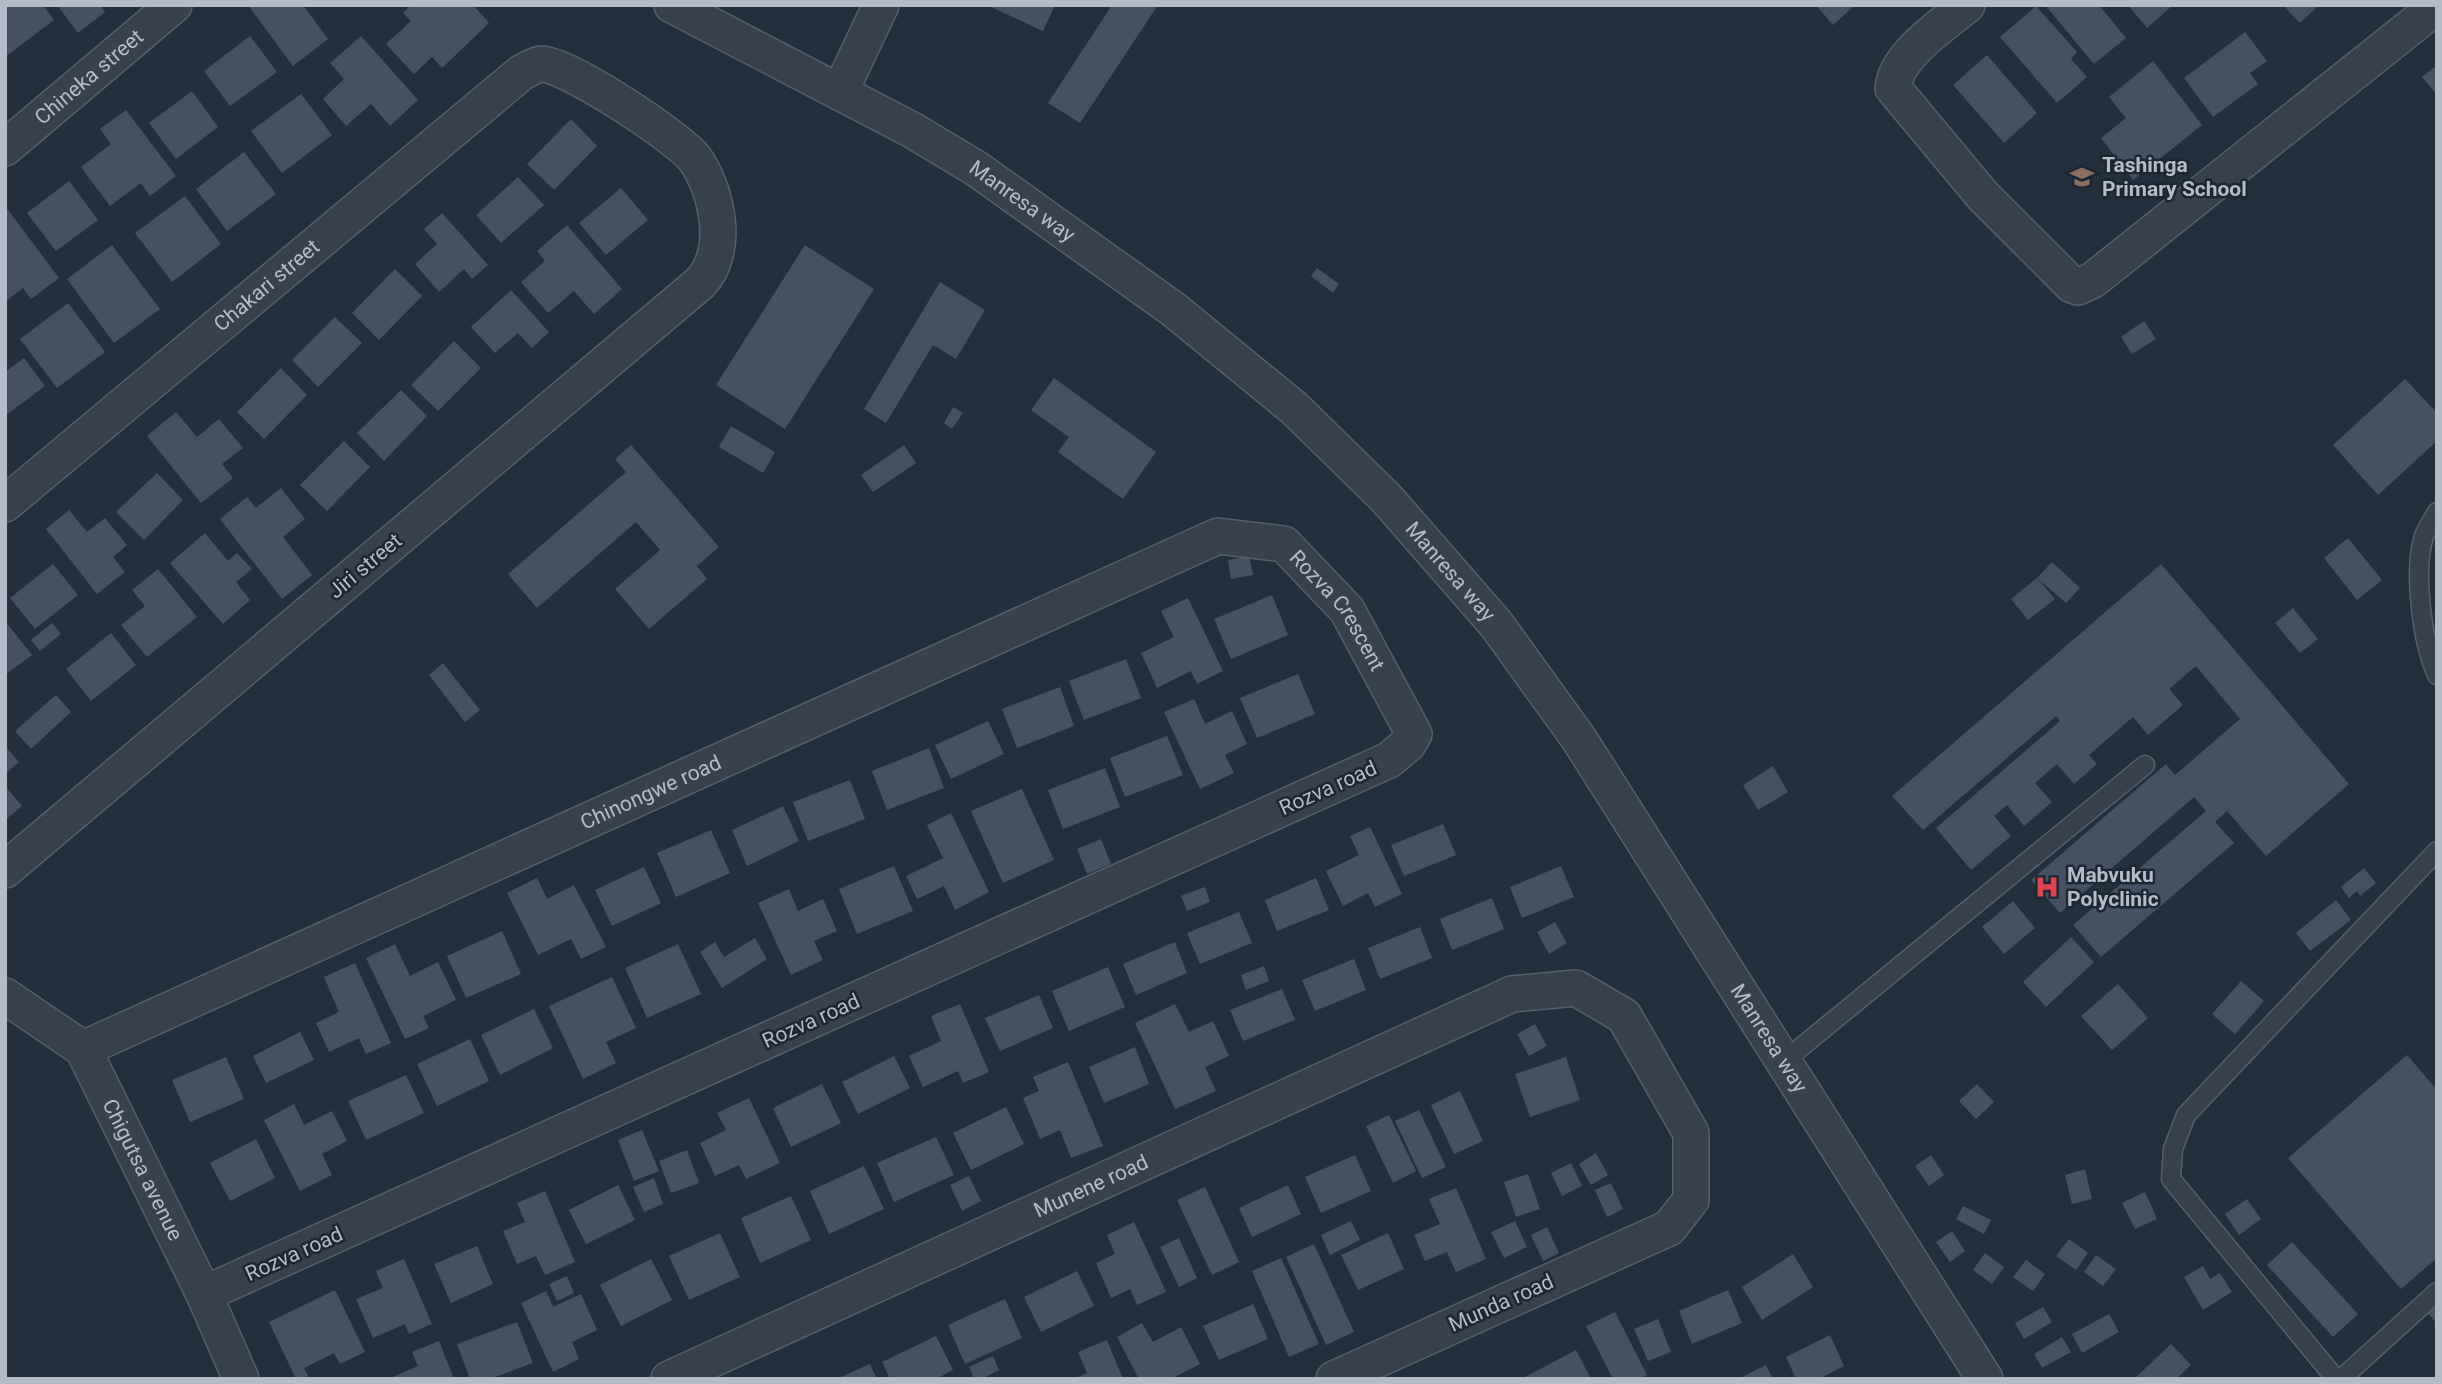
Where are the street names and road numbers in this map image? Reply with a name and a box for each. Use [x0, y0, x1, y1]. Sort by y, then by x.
street label: Chineka street [30, 24, 148, 129]
street label: Manresa way [965, 156, 1080, 247]
street label: Chakari street [209, 234, 324, 336]
street label: Manresa way [1400, 517, 1500, 626]
street label: Jiri street [324, 528, 406, 603]
street label: Rozva Crescent [1285, 545, 1390, 675]
street label: Chinongwe road [577, 750, 725, 835]
street label: Rozva road [1276, 756, 1380, 820]
street label: Manresa way [1726, 980, 1812, 1097]
street label: Rozva road [759, 989, 863, 1053]
street label: Chigutsa avenue [98, 1095, 188, 1245]
street label: Munene road [1030, 1150, 1152, 1223]
street label: Rozva road [242, 1222, 346, 1286]
street label: Munda road [1445, 1269, 1557, 1337]

